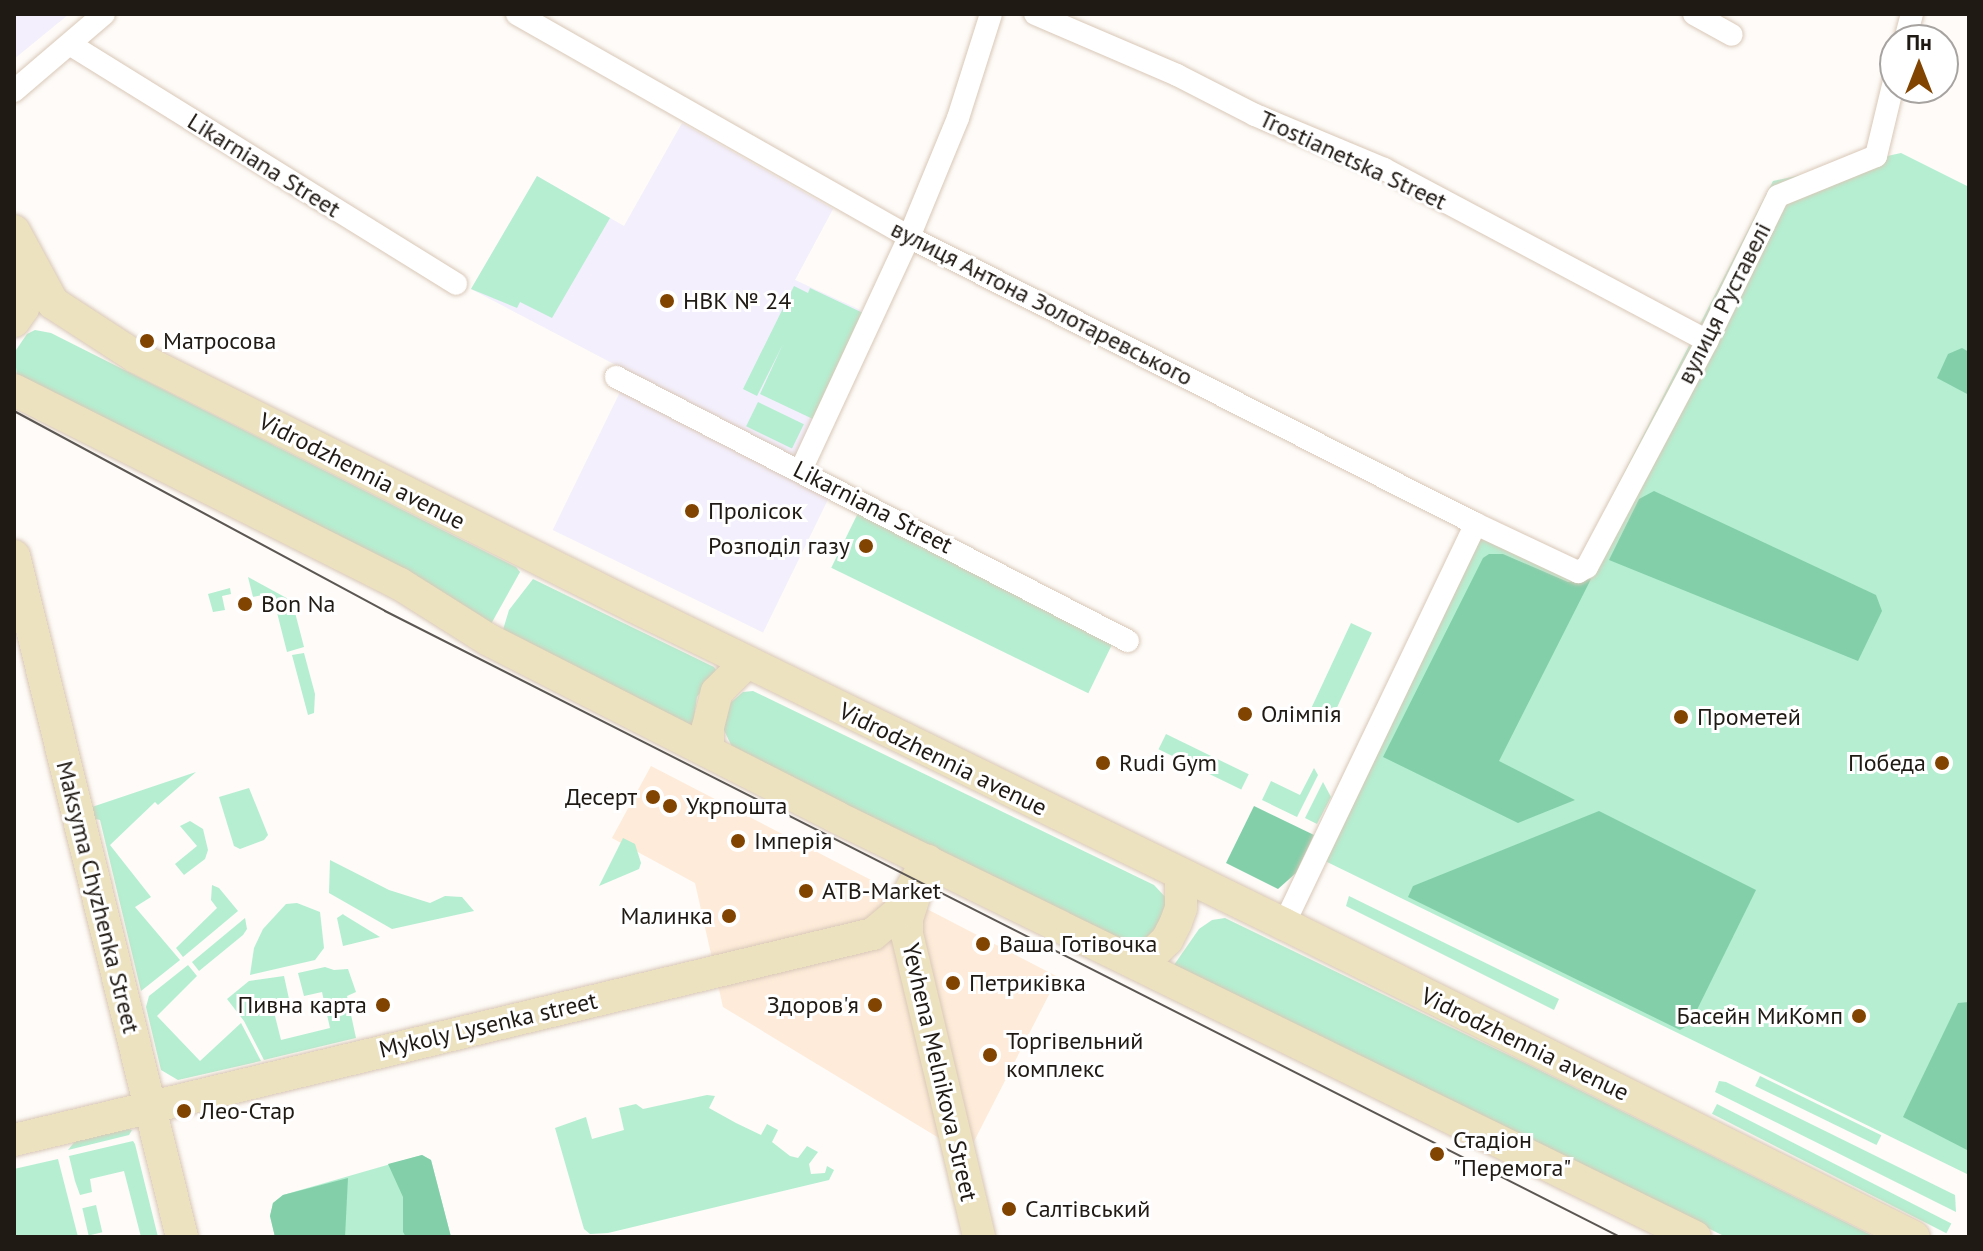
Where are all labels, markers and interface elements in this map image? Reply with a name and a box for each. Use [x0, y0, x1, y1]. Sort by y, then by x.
north arrow [1879, 24, 1959, 104]
text: Пн [1906, 28, 1932, 56]
street label: Trostianetska Street [1255, 104, 1451, 216]
street label: Likarniana Street [182, 107, 346, 223]
street label: вулиця Антона Золотаревського [886, 214, 1198, 392]
street label: вулиця Руставелі [1671, 217, 1777, 389]
place label: НВК № 24 [683, 287, 791, 315]
marker: НВК № 24 [658, 292, 676, 310]
place label: Матросова [163, 327, 276, 355]
marker: Матросова [138, 332, 156, 350]
street label: Vidrodzhennia avenue [254, 407, 470, 535]
street label: Likarniana Street [789, 455, 957, 559]
place label: Пролісок [708, 497, 803, 525]
marker: Пролісок [683, 502, 701, 520]
place label: Розподіл газу [708, 532, 850, 560]
marker: Розподіл газу [857, 537, 875, 555]
place label: Bon Na [261, 590, 335, 618]
marker: Bon Na [236, 595, 254, 613]
street label: Vidrodzhennia avenue [834, 696, 1052, 822]
place label: Олімпія [1261, 700, 1341, 728]
place label: Прометей [1697, 703, 1801, 731]
marker: Олімпія [1236, 705, 1254, 723]
marker: Прометей [1672, 708, 1690, 726]
place label: Rudi Gym [1119, 749, 1217, 777]
place label: Победа [1848, 749, 1926, 777]
marker: Rudi Gym [1094, 754, 1112, 772]
marker: Победа [1933, 754, 1951, 772]
street label: Maksyma Chyzhenka Street [50, 758, 146, 1036]
place label: Десерт [565, 783, 637, 811]
marker: Десерт [644, 788, 662, 806]
place label: Укрпошта [686, 792, 787, 820]
marker: Укрпошта [661, 797, 679, 815]
place label: Імперія [754, 827, 832, 855]
marker: Імперія [729, 832, 747, 850]
place label: ATB-Market [822, 877, 941, 905]
marker: ATB-Market [797, 882, 815, 900]
place label: Малинка [621, 902, 713, 930]
marker: Малинка [720, 907, 738, 925]
place label: Ваша Готівочка [999, 930, 1157, 958]
marker: Ваша Готівочка [974, 935, 992, 953]
street label: Yevhena Melnikova Street [896, 940, 984, 1204]
place label: Петриківка [969, 969, 1086, 997]
marker: Петриківка [944, 974, 962, 992]
street label: Vidrodzhennia avenue [1416, 981, 1634, 1107]
street label: Mykoly Lysenka street [376, 986, 600, 1064]
place label: Пивна карта [237, 991, 367, 1019]
place label: Здоров'я [767, 991, 859, 1019]
marker: Пивна карта [374, 996, 392, 1014]
marker: Здоров'я [866, 996, 884, 1014]
place label: Басейн МиКомп [1677, 1002, 1843, 1030]
marker: Басейн МиКомп [1850, 1007, 1868, 1025]
place label: Торгівельний комплекс [1006, 1027, 1143, 1083]
marker: Торгівельний комплекс [981, 1046, 999, 1064]
place label: Лео-Стар [200, 1097, 295, 1125]
marker: Лео-Стар [175, 1102, 193, 1120]
place label: Стадіон "Перемога" [1453, 1126, 1571, 1182]
marker: Стадіон "Перемога" [1428, 1145, 1446, 1163]
place label: Салтівський [1025, 1195, 1150, 1223]
marker: Салтівський [1000, 1200, 1018, 1218]

